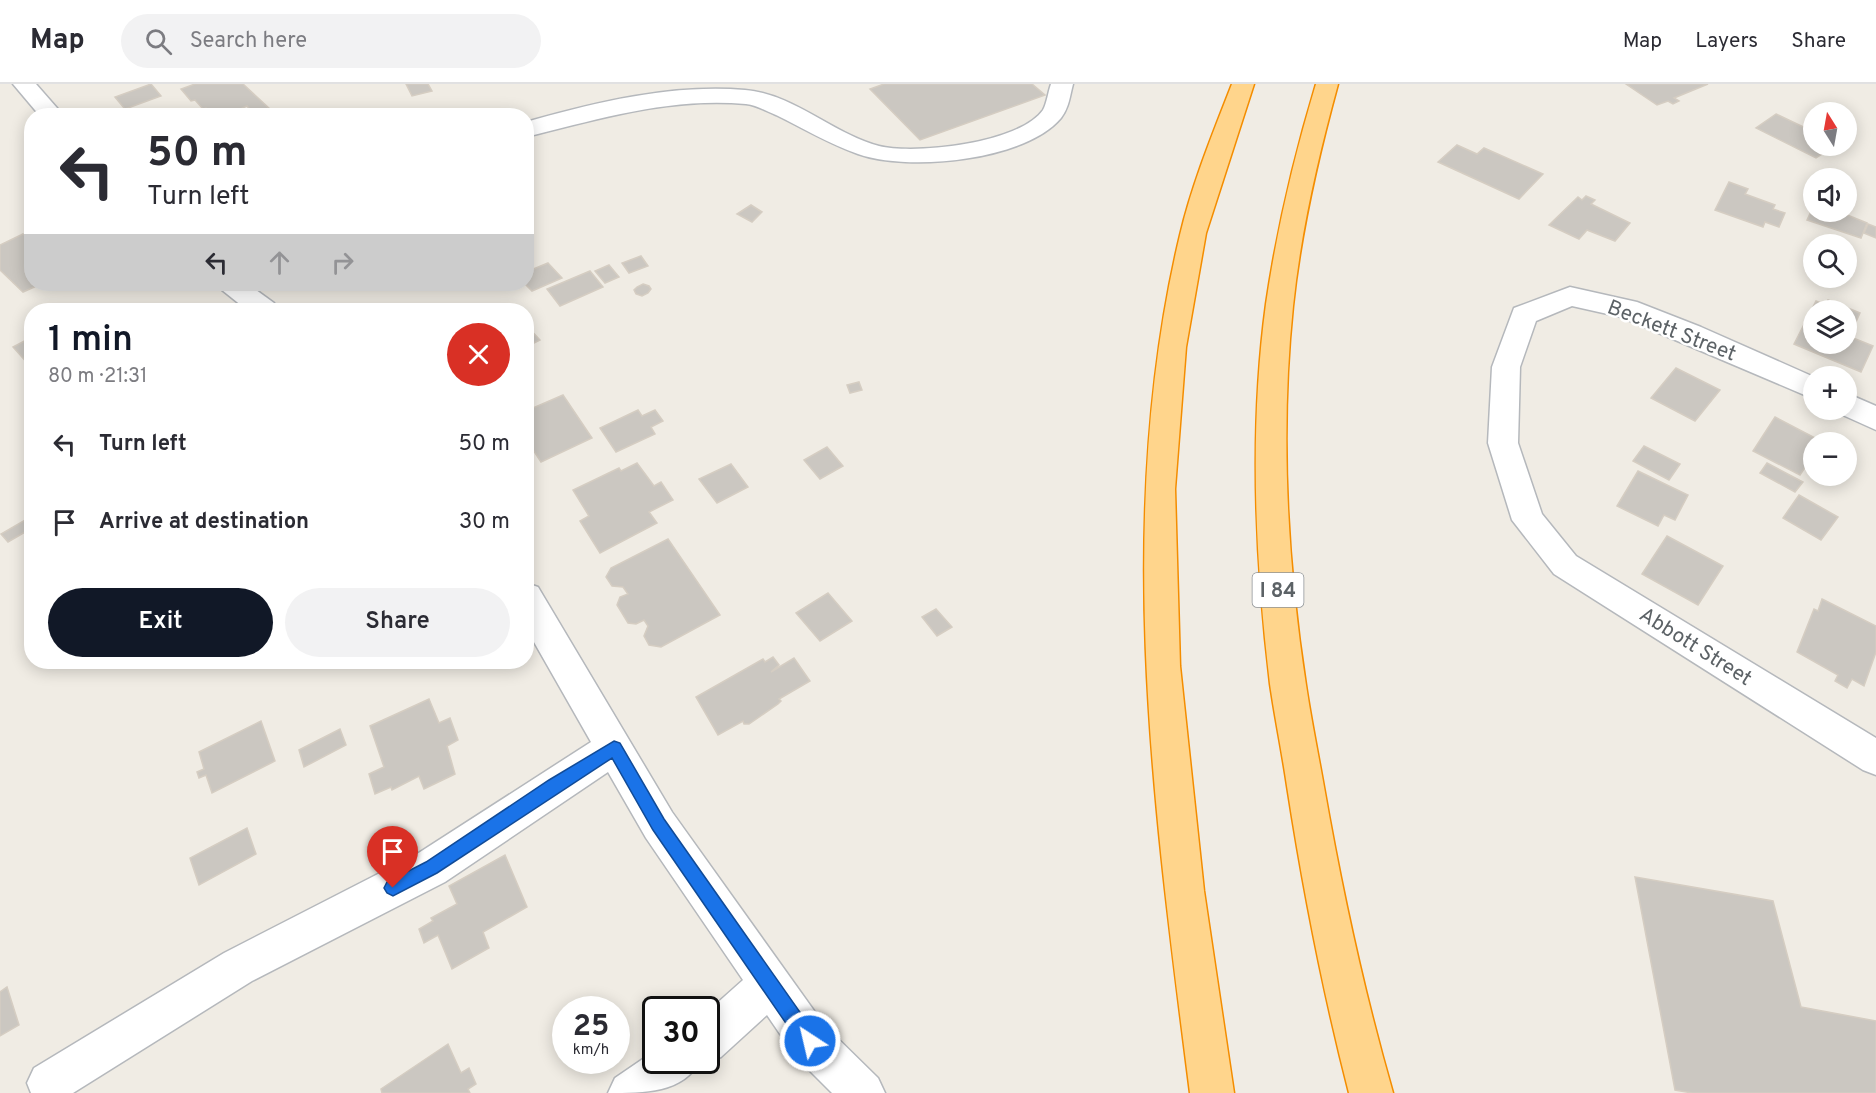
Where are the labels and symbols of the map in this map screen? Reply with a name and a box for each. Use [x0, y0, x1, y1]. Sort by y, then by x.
north arrow [1803, 102, 1857, 156]
street label: Beckett Street [1603, 294, 1740, 368]
road number: I 84 [1252, 573, 1304, 607]
street label: Abbott Street [1634, 602, 1757, 693]
pin [367, 826, 418, 888]
speed limit sign: 30 [642, 996, 720, 1074]
position arrow [778, 1009, 842, 1073]

